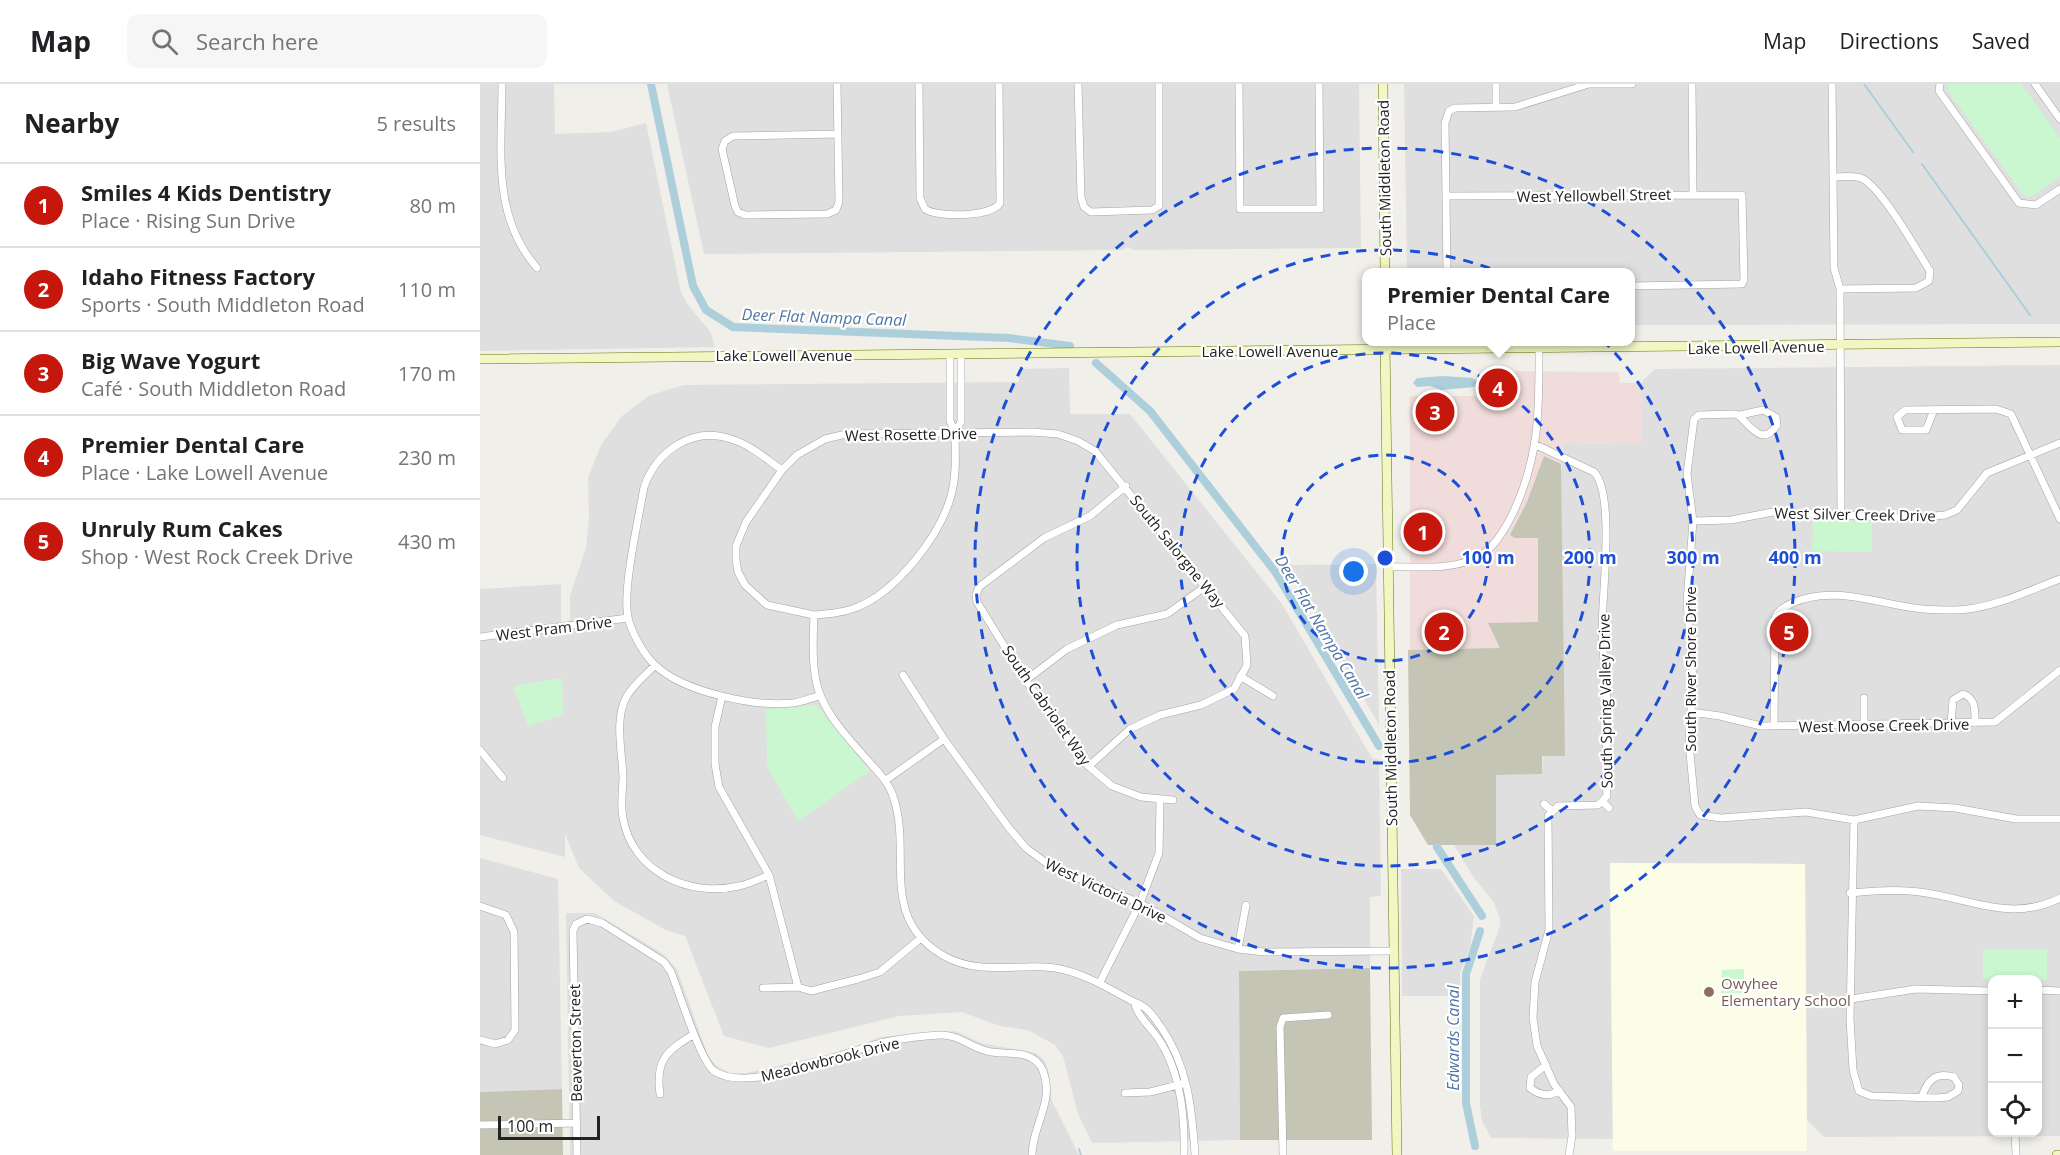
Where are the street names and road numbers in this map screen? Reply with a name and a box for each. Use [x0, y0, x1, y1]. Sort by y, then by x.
street label: South Middleton Road [1373, 100, 1395, 256]
street label: West Yellowbell Street [1517, 184, 1671, 206]
street label: Lake Lowell Avenue [1687, 336, 1825, 358]
street label: Lake Lowell Avenue [1202, 341, 1338, 361]
street label: Lake Lowell Avenue [716, 345, 852, 365]
street label: West Rosette Drive [845, 423, 977, 445]
street label: South Salorgne Way [1126, 490, 1230, 612]
street label: West Silver Creek Drive [1774, 503, 1936, 525]
street label: South River Shore Drive [1680, 586, 1700, 752]
street label: West Pram Drive [495, 611, 613, 645]
street label: South Spring Valley Drive [1593, 613, 1617, 789]
street label: South Cabriolet Way [998, 641, 1096, 769]
street label: South Middleton Road [1379, 670, 1401, 826]
street label: West Moose Creek Drive [1799, 714, 1969, 736]
street label: West Victoria Drive [1042, 853, 1170, 927]
street label: Beaverton Street [564, 984, 586, 1102]
street label: Meadowbrook Drive [759, 1032, 901, 1086]

